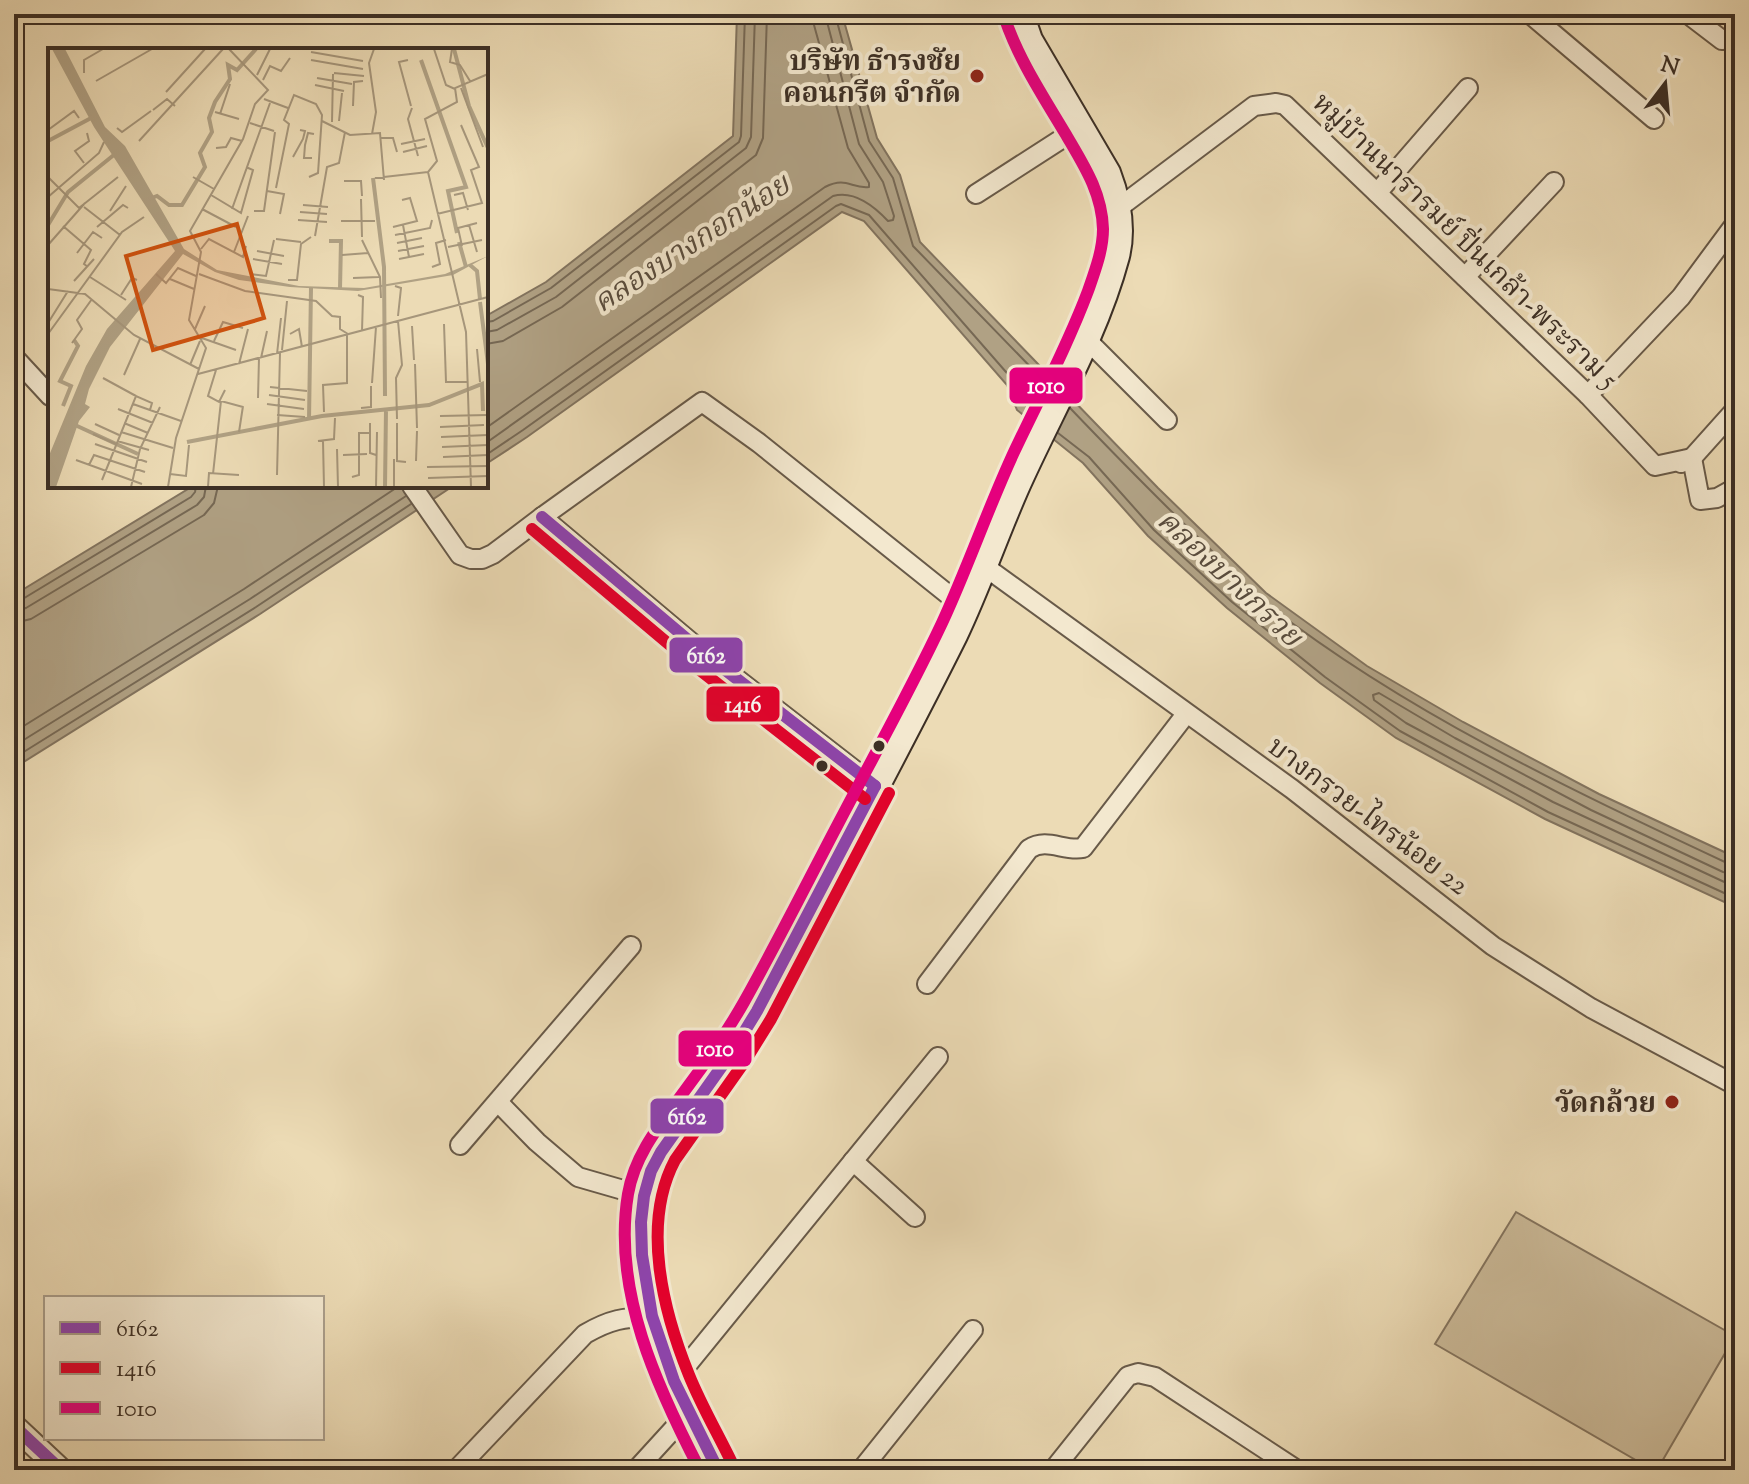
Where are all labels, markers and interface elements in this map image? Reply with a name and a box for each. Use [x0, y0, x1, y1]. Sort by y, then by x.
place label: บริษัท ธำรงชัย คอนกรีต จำกัด [783, 43, 961, 115]
north arrow [1625, 44, 1705, 124]
inset map [48, 48, 488, 488]
text: N [1657, 50, 1683, 86]
marker: บริษัท ธำรงชัย คอนกรีต จำกัด [968, 67, 986, 85]
street label: หมู่บ้านนารารมย์ ปิ่นเกล้า-พระราม 5 [1302, 83, 1628, 400]
water label: คลองบางกอกน้อย [585, 164, 801, 325]
line badge: 1010 [1008, 366, 1084, 405]
text: 1010 [1027, 372, 1065, 404]
water label: คลองบางกรวย [1146, 501, 1312, 660]
line badge: 6162 [668, 636, 744, 674]
text: 6162 [686, 642, 726, 674]
line badge: 1416 [705, 685, 781, 723]
text: 1416 [725, 691, 762, 723]
street label: บางกรวย-ไทรน้อย 22 [1258, 727, 1477, 906]
unlabelled marker [871, 738, 887, 754]
unlabelled marker [814, 758, 830, 774]
line badge: 1010 [677, 1029, 753, 1068]
text: 1010 [696, 1035, 734, 1067]
place label: วัดกล้วย [1555, 1085, 1656, 1125]
marker: วัดกล้วย [1663, 1093, 1681, 1111]
line badge: 6162 [649, 1097, 725, 1135]
text: 6162 [667, 1103, 707, 1135]
legend [44, 1296, 324, 1440]
text: 6162 [116, 1313, 159, 1347]
text: 1416 [116, 1353, 156, 1387]
text: 1010 [116, 1393, 157, 1427]

